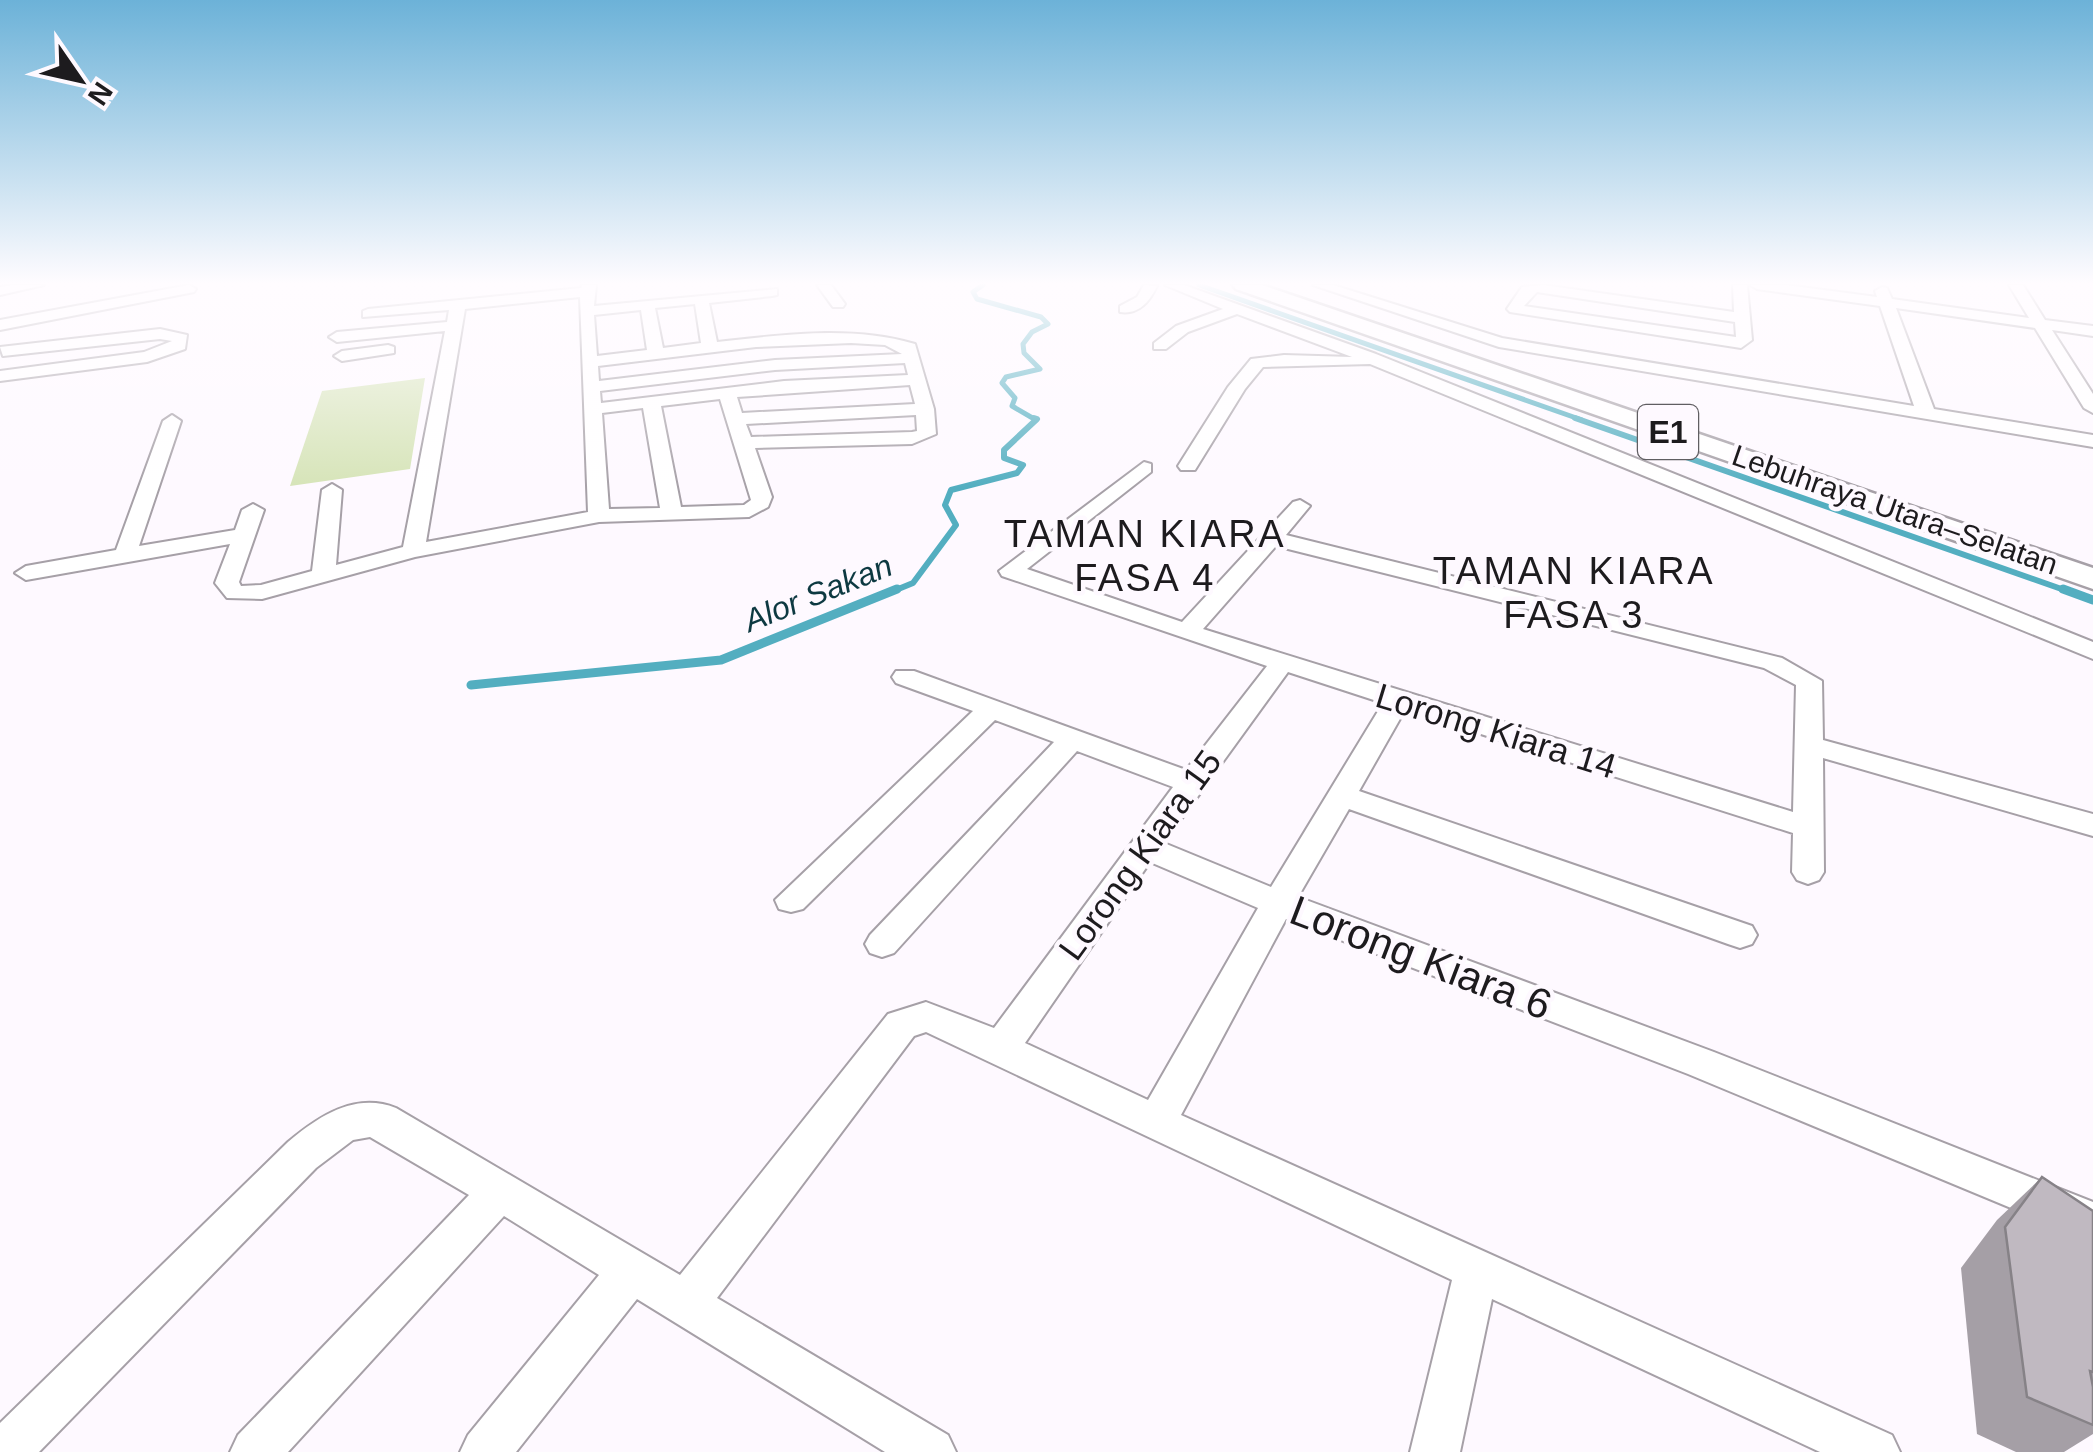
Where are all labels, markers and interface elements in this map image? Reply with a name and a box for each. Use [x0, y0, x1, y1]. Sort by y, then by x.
north arrow [30, 30, 130, 130]
text: N [82, 77, 119, 111]
road number: E1 [1638, 405, 1698, 459]
street label: Lebuhraya Utara–Selatan [1728, 438, 2062, 581]
district label: TAMAN KIARA FASA 4 [1004, 513, 1286, 599]
water label: Alor Sakan [737, 547, 897, 640]
district label: TAMAN KIARA FASA 3 [1433, 550, 1715, 636]
street label: Lorong Kiara 14 [1371, 675, 1621, 786]
street label: Lorong Kiara 15 [1051, 742, 1229, 967]
street label: Lorong Kiara 6 [1284, 886, 1558, 1029]

